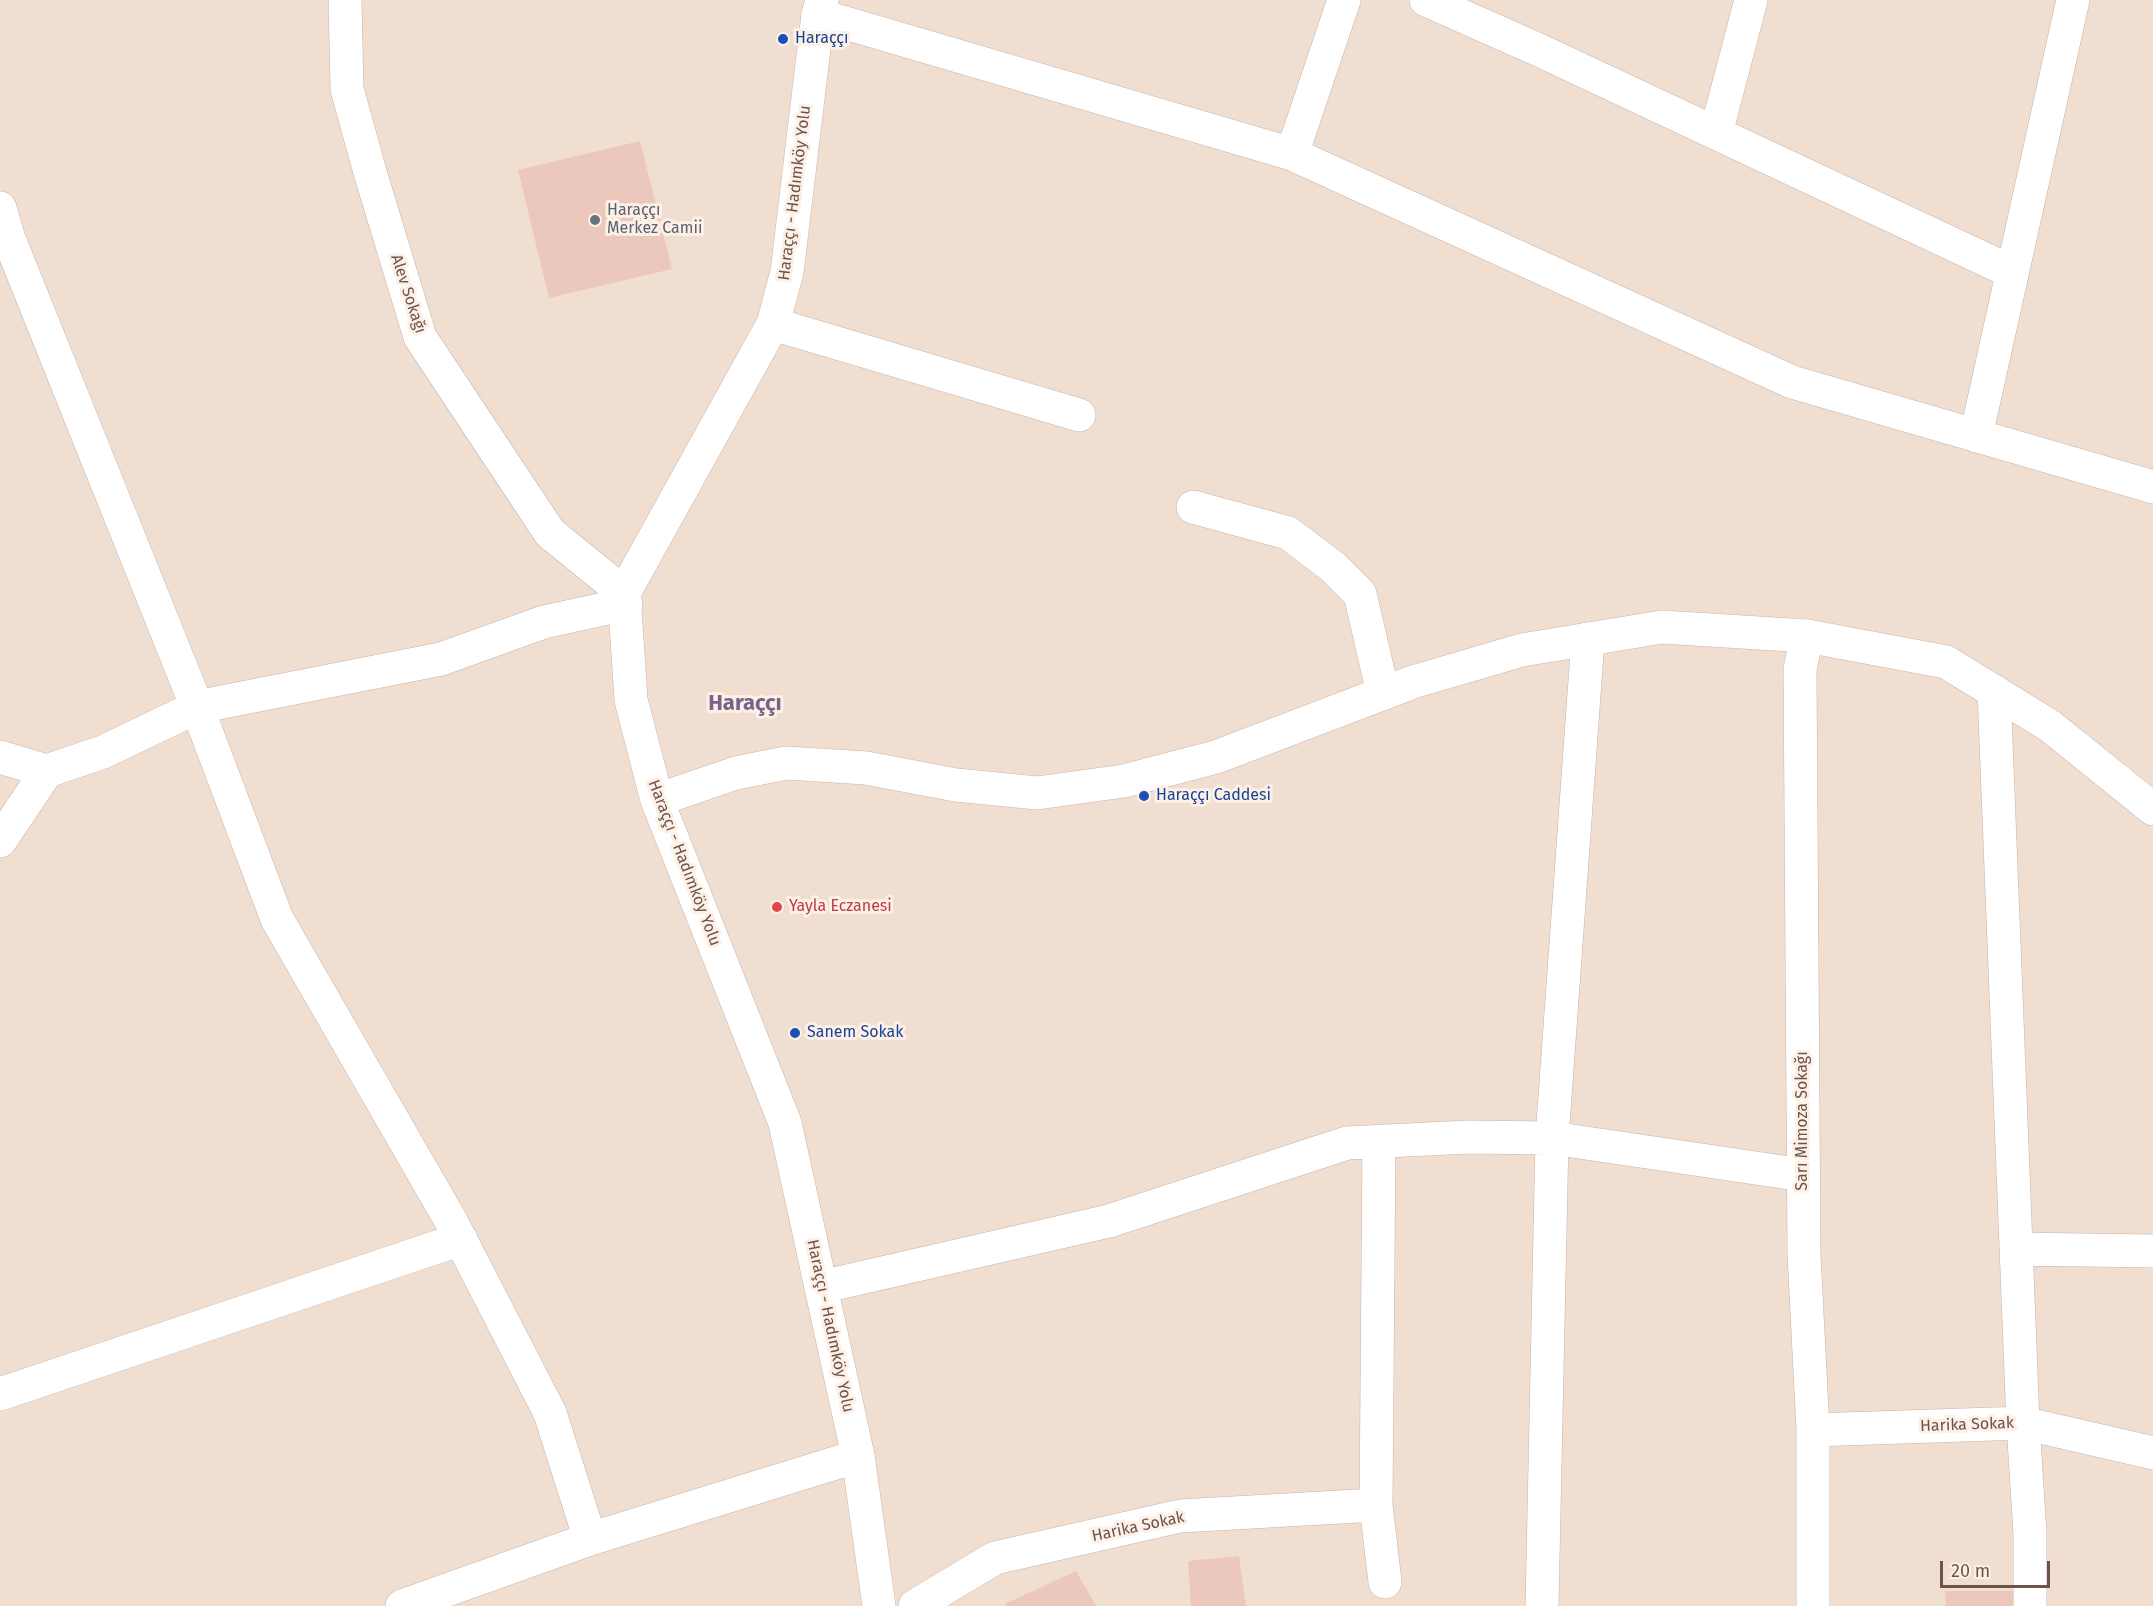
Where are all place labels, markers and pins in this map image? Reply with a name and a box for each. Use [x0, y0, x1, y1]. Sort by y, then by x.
place label: Haraççı [795, 29, 848, 49]
marker: Haraççı [776, 32, 790, 46]
place label: Haraççı Merkez Camii [607, 201, 702, 239]
marker: Haraççı Merkez Camii [588, 213, 602, 227]
place label: Haraççı Caddesi [1156, 786, 1271, 806]
marker: Haraççı Caddesi [1137, 789, 1151, 803]
place label: Yayla Eczanesi [789, 897, 892, 917]
marker: Yayla Eczanesi [770, 900, 784, 914]
place label: Sanem Sokak [807, 1023, 903, 1043]
marker: Sanem Sokak [788, 1026, 802, 1040]

